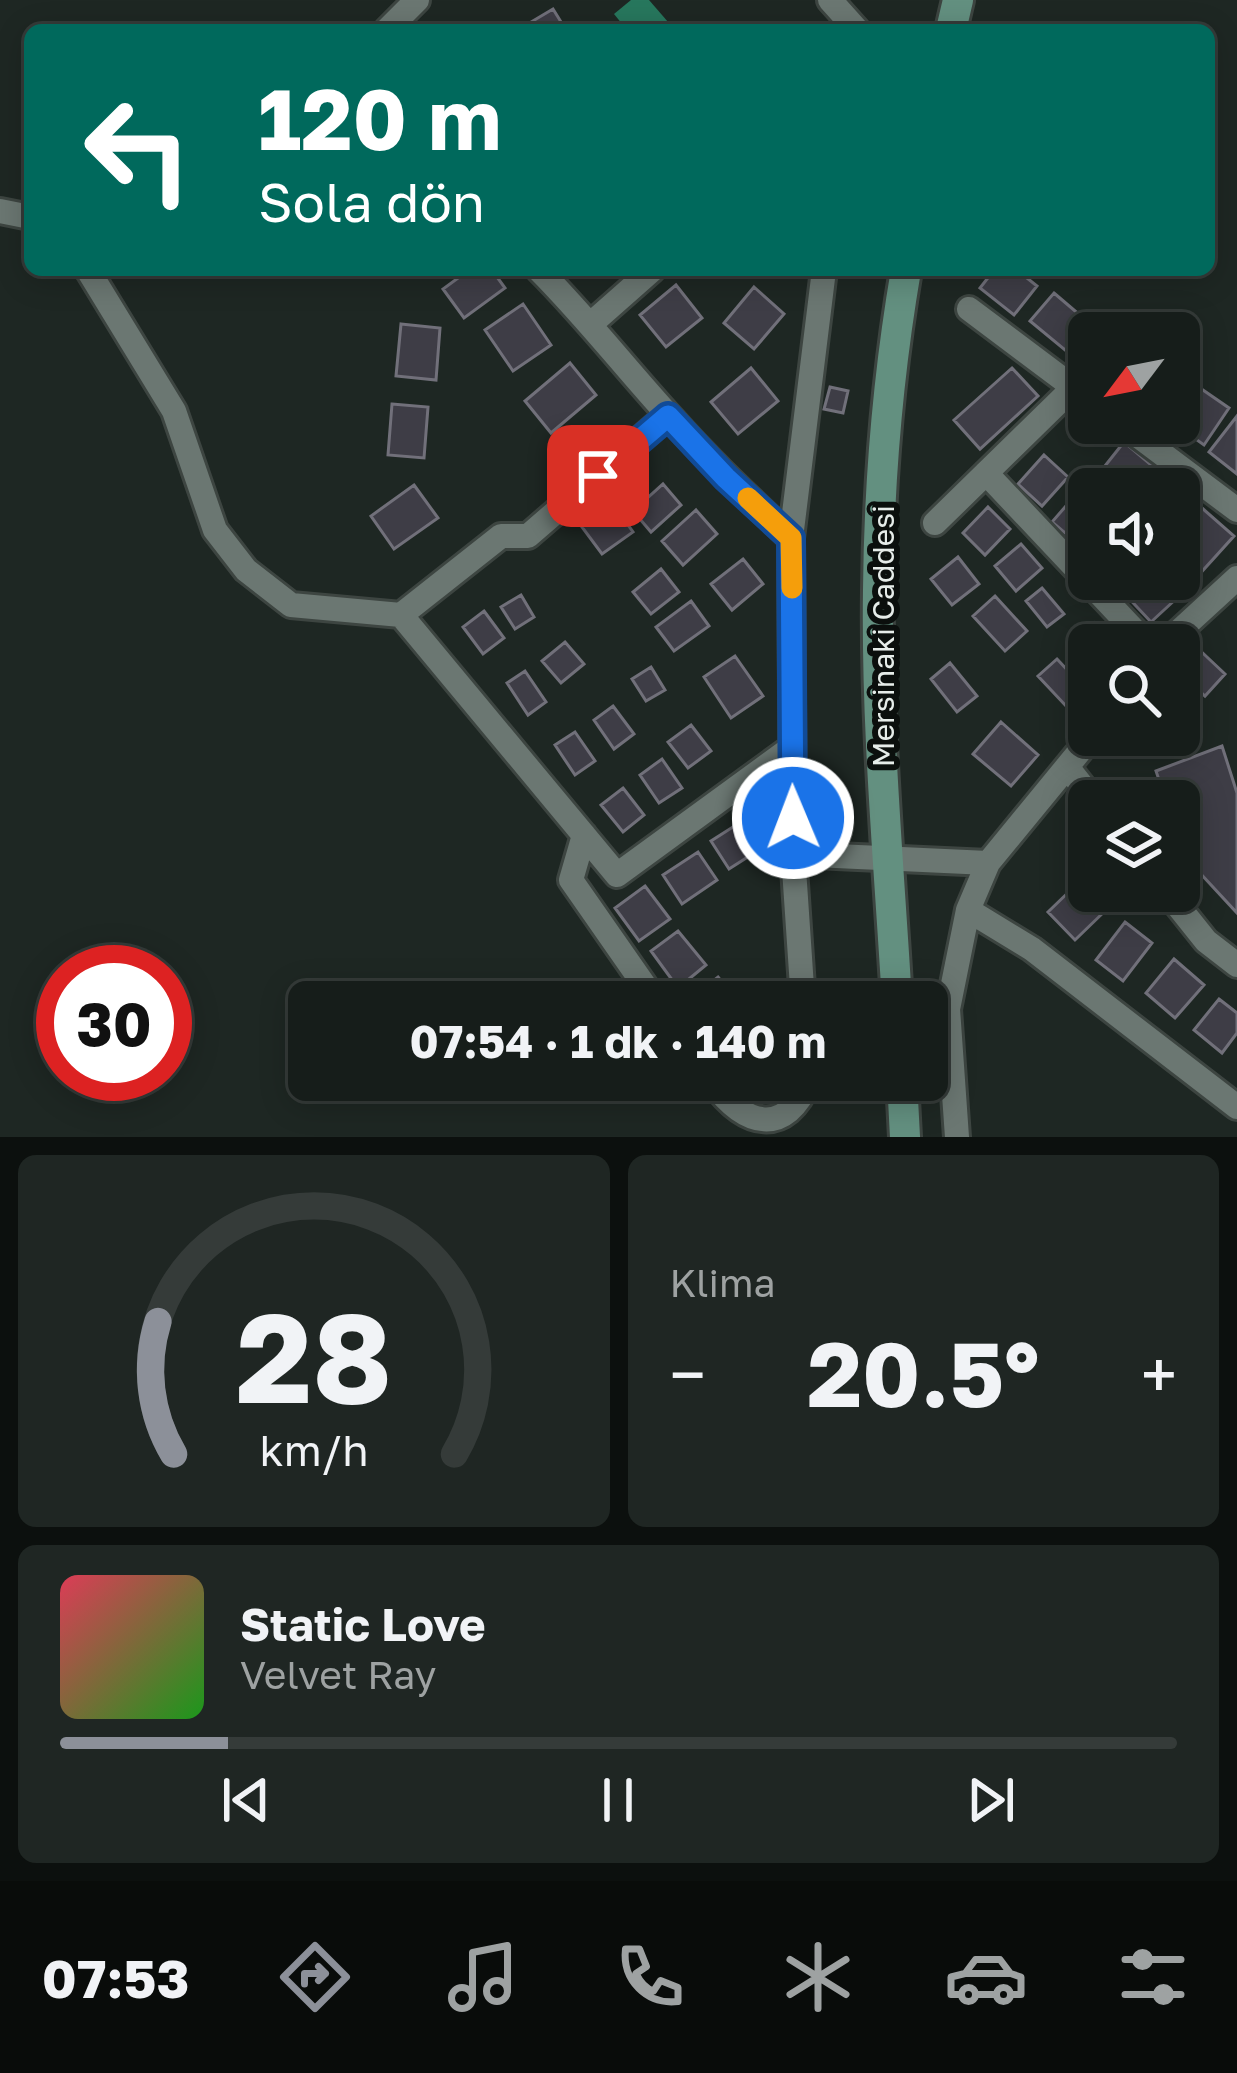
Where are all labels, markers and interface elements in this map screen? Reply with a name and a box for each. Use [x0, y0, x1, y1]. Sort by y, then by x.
text: 120 m [258, 68, 502, 168]
icon: left [60, 72, 216, 228]
text: Sola dön [258, 169, 485, 234]
north arrow [1068, 312, 1200, 444]
map controls [1068, 312, 1200, 912]
pin [547, 425, 649, 527]
icon: arrive [565, 443, 631, 509]
button: sound [1068, 468, 1200, 600]
street label: Mersinaki Caddesi [865, 505, 901, 767]
button: search [1068, 624, 1200, 756]
position arrow [730, 755, 856, 881]
button: layers [1068, 780, 1200, 912]
speed limit sign: 30 [36, 945, 192, 1101]
text: 07:54 · 1 dk · 140 m [410, 1014, 826, 1068]
text: Klima [670, 1259, 776, 1306]
text: 28 [236, 1281, 392, 1430]
text: 20.5° [807, 1319, 1039, 1427]
text: − [670, 1334, 706, 1414]
text: + [1141, 1334, 1177, 1414]
text: km/h [259, 1424, 368, 1475]
text: Static Love [240, 1597, 486, 1651]
text: Velvet Ray [240, 1651, 436, 1698]
icon: previous [213, 1767, 279, 1833]
icon: pause [585, 1767, 651, 1833]
icon: next [958, 1767, 1024, 1833]
icon: directions [273, 1935, 357, 2019]
icon: music [441, 1935, 525, 2019]
icon: phone [608, 1935, 692, 2019]
icon: climate [776, 1935, 860, 2019]
icon: car [944, 1935, 1028, 2019]
icon: filters [1111, 1935, 1195, 2019]
text: 07:53 [42, 1945, 190, 2010]

